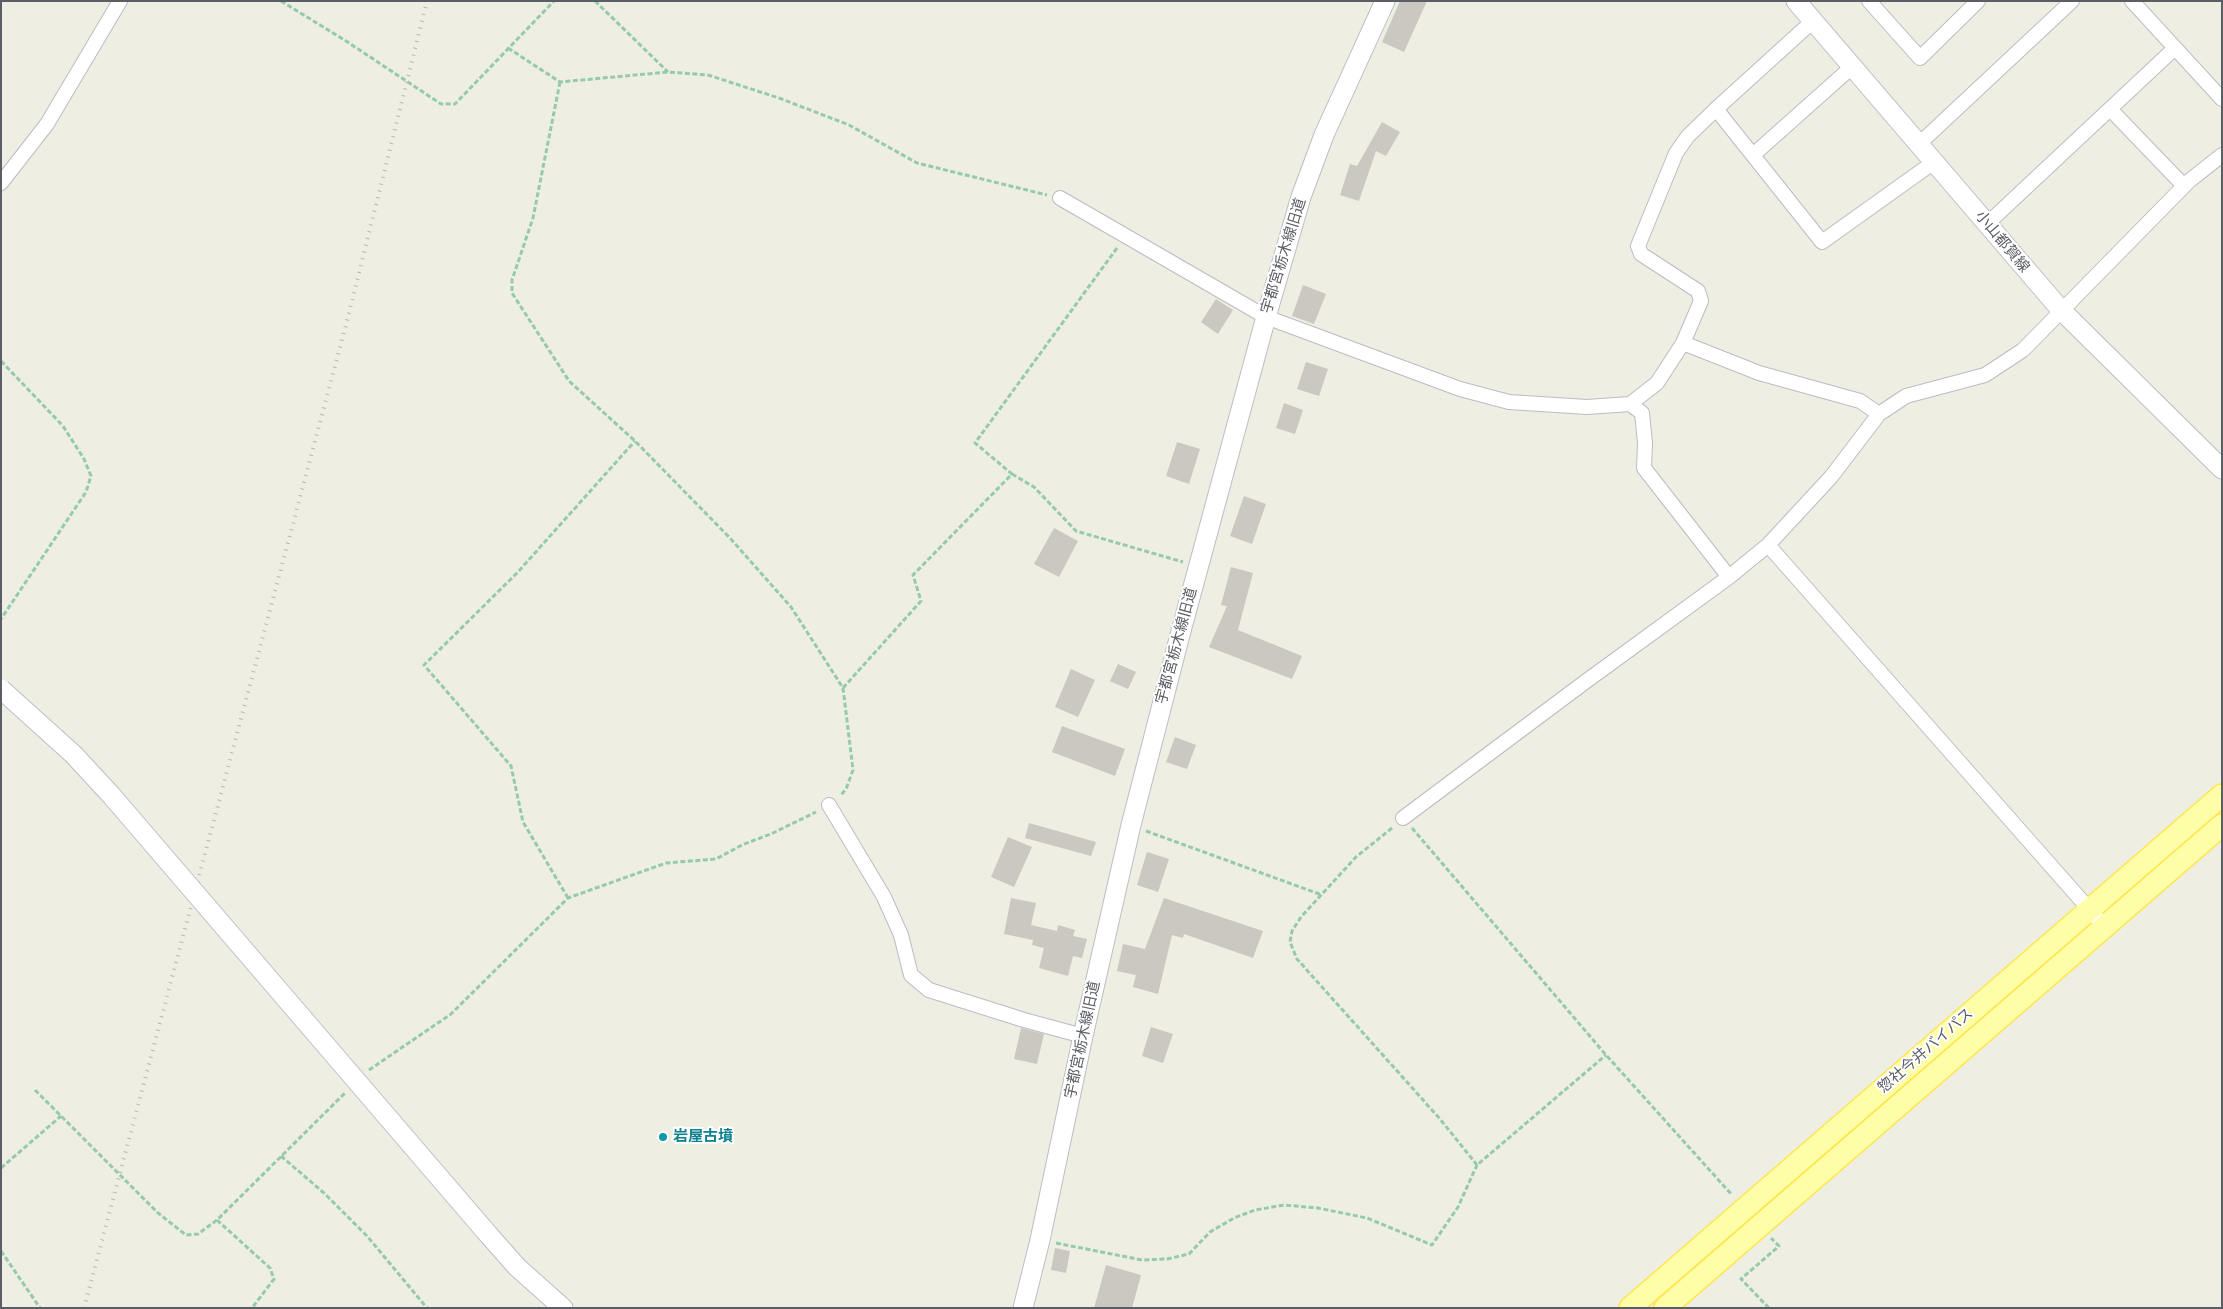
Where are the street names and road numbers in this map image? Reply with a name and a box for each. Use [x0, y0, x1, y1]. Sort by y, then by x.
street label: 宇都宮栃木線旧道 [1258, 196, 1310, 316]
street label: 小山都賀線 [1971, 207, 2033, 277]
street label: 宇都宮栃木線旧道 [1153, 586, 1201, 706]
street label: 宇都宮栃木線旧道 [1062, 979, 1104, 1101]
street label: 惣社今井バイパス [1875, 1005, 1977, 1097]

